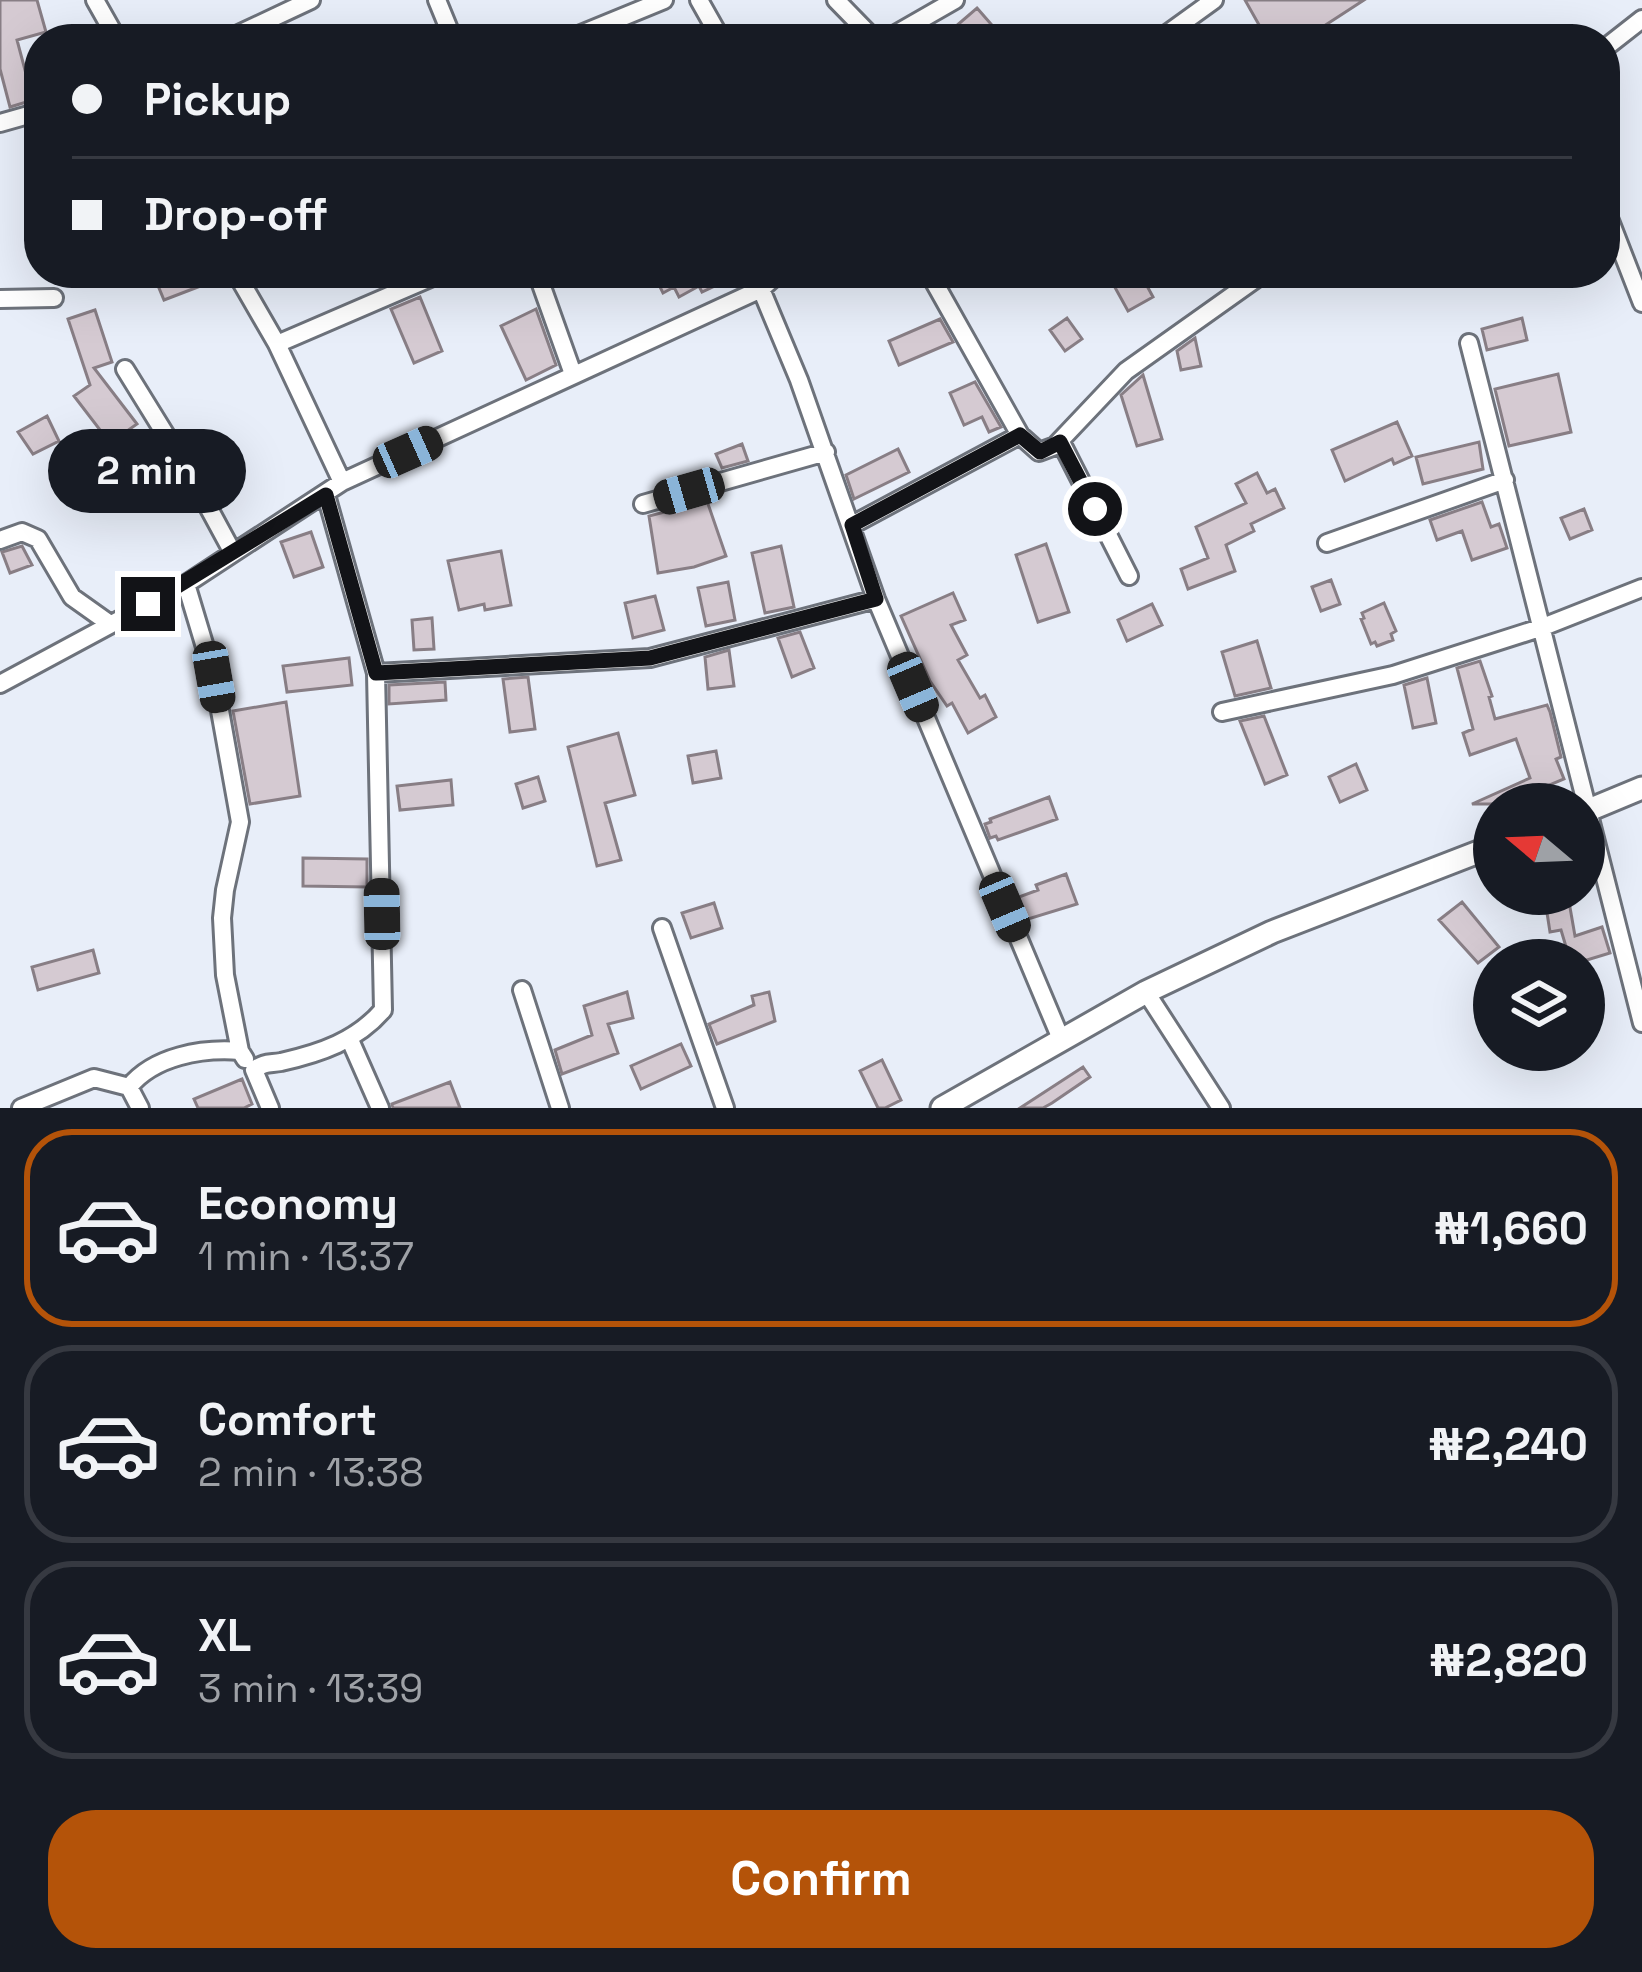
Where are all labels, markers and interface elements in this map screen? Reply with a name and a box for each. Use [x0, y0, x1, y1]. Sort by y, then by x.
text: Pickup [144, 71, 291, 128]
text: Drop-off [144, 186, 328, 243]
car [368, 421, 448, 483]
callout: 2 min [49, 430, 247, 514]
text: 2 min [97, 446, 197, 495]
car [649, 464, 729, 518]
route start [1068, 482, 1122, 536]
route end [121, 577, 175, 631]
car [190, 638, 238, 716]
car [882, 647, 944, 727]
north arrow [1473, 783, 1605, 915]
map controls [1473, 783, 1605, 1071]
car [974, 867, 1036, 947]
car [363, 878, 401, 950]
button: layers [1473, 939, 1605, 1071]
icon: car [54, 1174, 162, 1282]
text: Economy [198, 1175, 398, 1232]
text: ₦1,660 [1434, 1200, 1588, 1257]
text: 1 min · 13:37 [198, 1232, 414, 1281]
icon: car [54, 1390, 162, 1498]
text: Comfort [198, 1391, 377, 1448]
text: ₦2,240 [1428, 1416, 1588, 1473]
text: 2 min · 13:38 [198, 1448, 423, 1497]
icon: car [54, 1606, 162, 1714]
text: XL [198, 1607, 251, 1664]
text: ₦2,820 [1429, 1632, 1588, 1689]
text: 3 min · 13:39 [198, 1664, 423, 1713]
button: Confirm [48, 1810, 1594, 1948]

